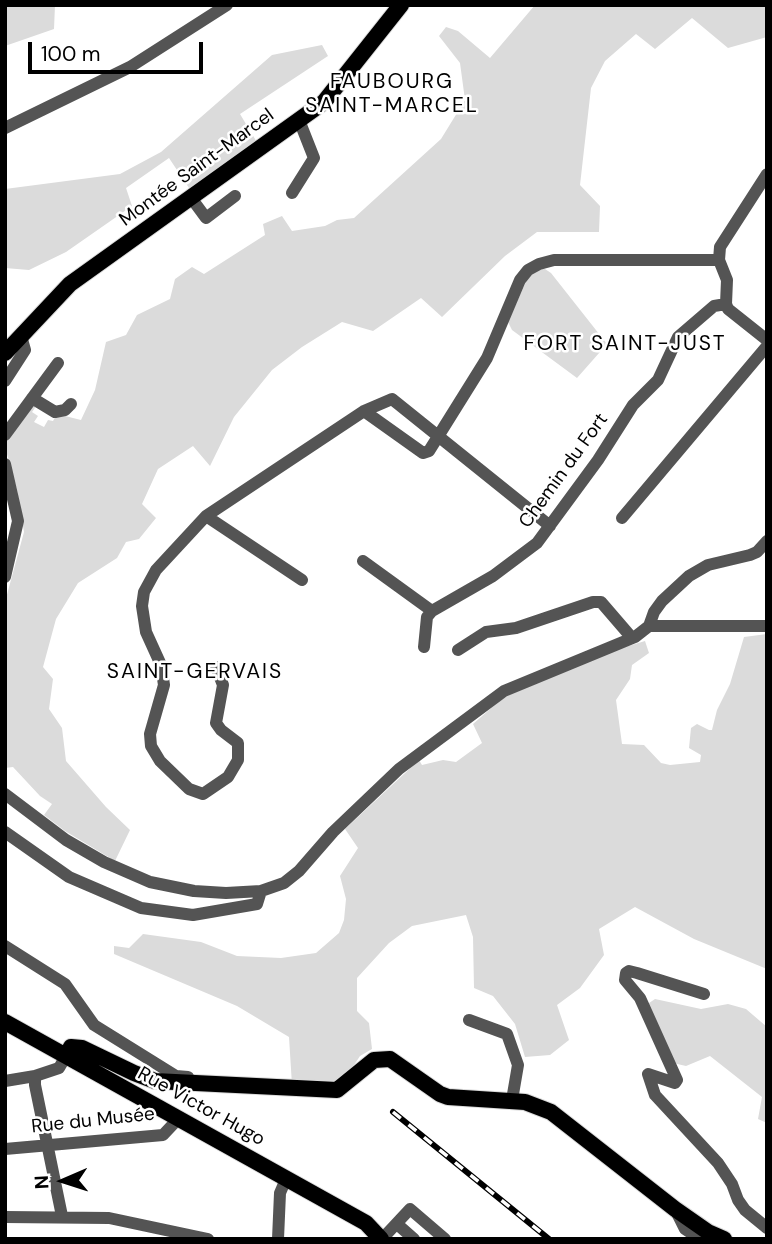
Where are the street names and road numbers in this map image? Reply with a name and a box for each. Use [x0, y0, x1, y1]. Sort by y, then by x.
street label: Montée Saint-Marcel [115, 104, 279, 232]
street label: Chemin du Fort [515, 409, 613, 533]
street label: Rue Victor Hugo [133, 1063, 269, 1151]
street label: Rue du Musée [30, 1103, 156, 1139]

